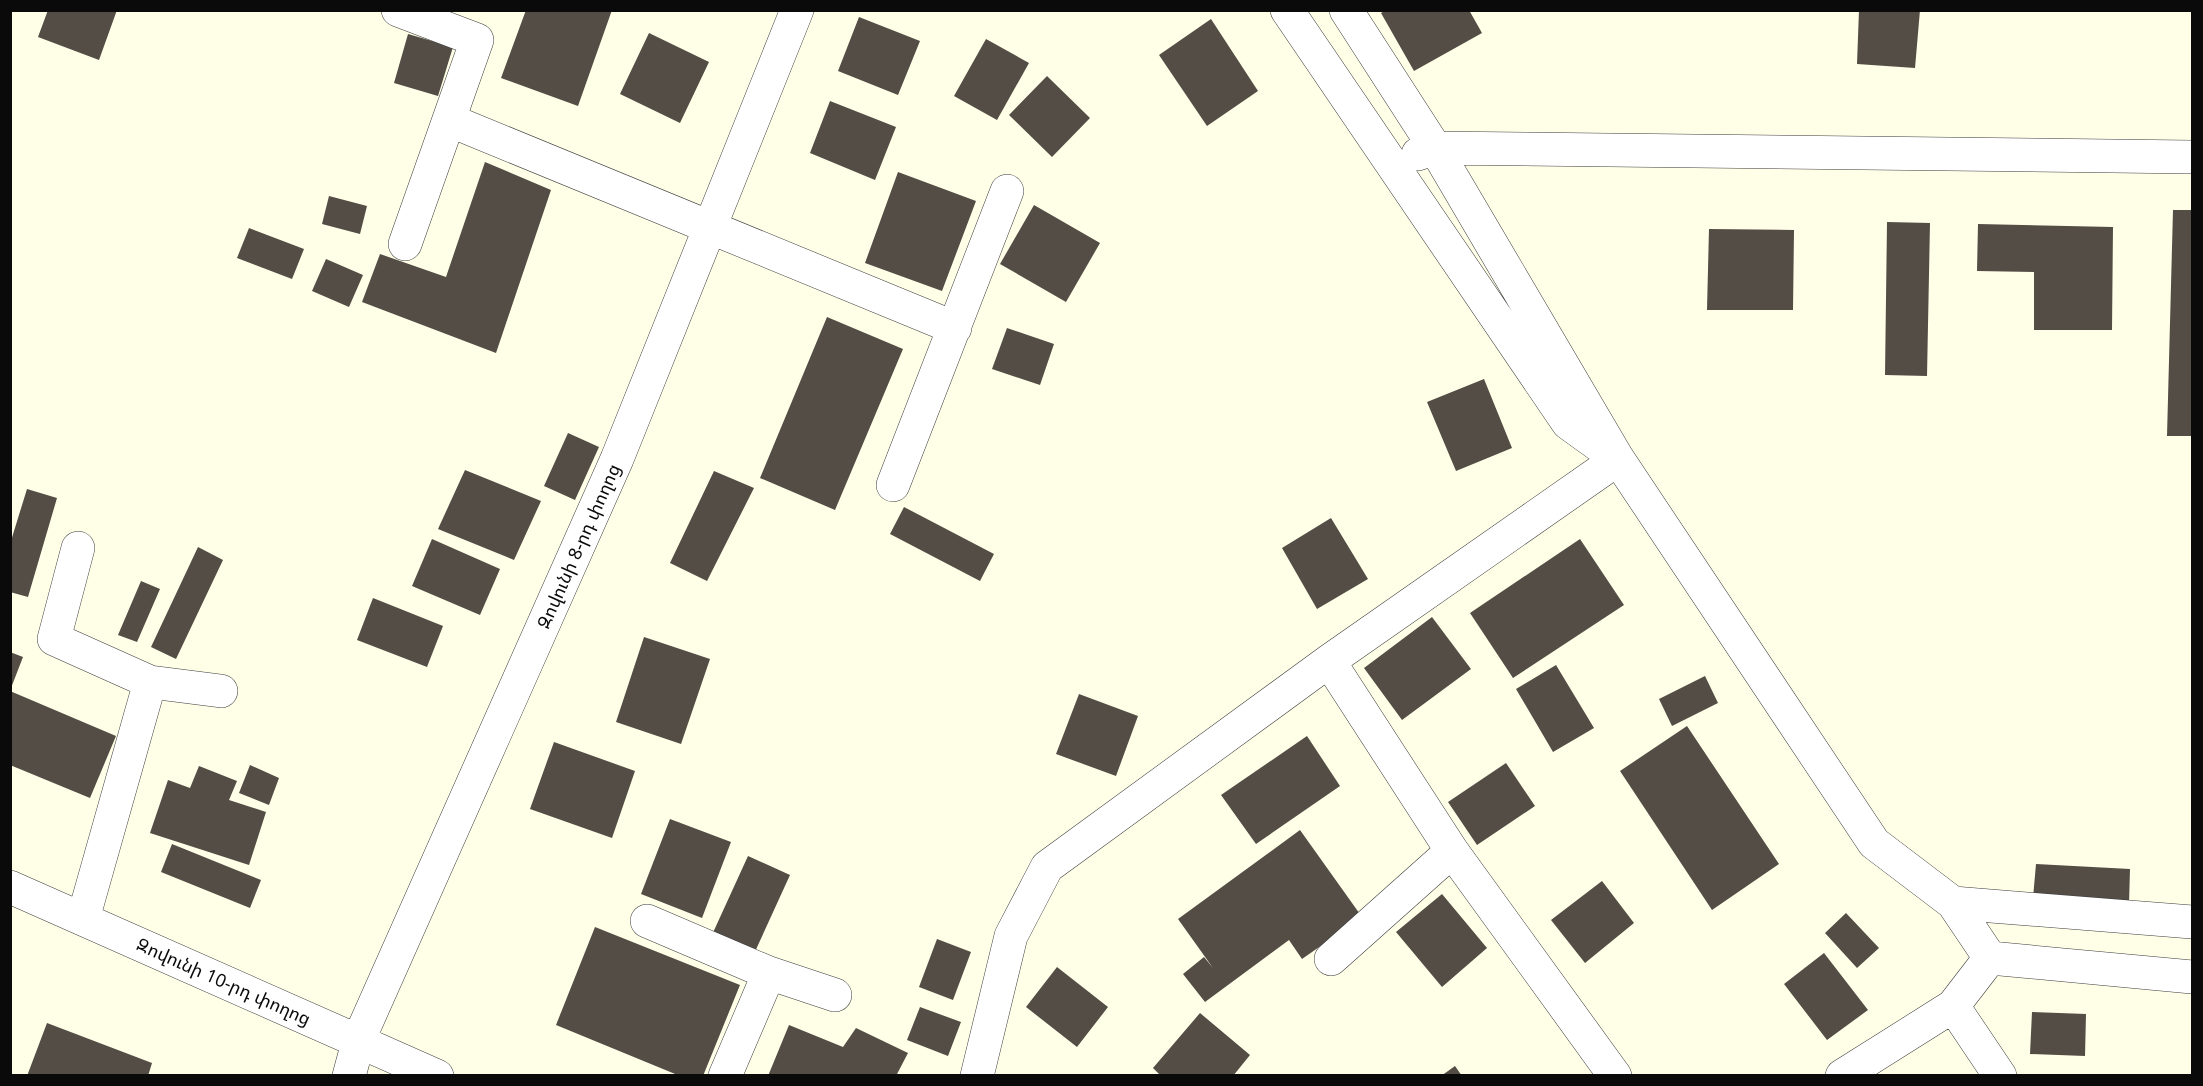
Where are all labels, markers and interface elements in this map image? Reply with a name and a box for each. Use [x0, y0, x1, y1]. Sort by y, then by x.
street label: Զովունի 8-րդ փողոց [531, 460, 625, 632]
street label: Զովունի 10-րդ փողոց [133, 932, 315, 1030]

